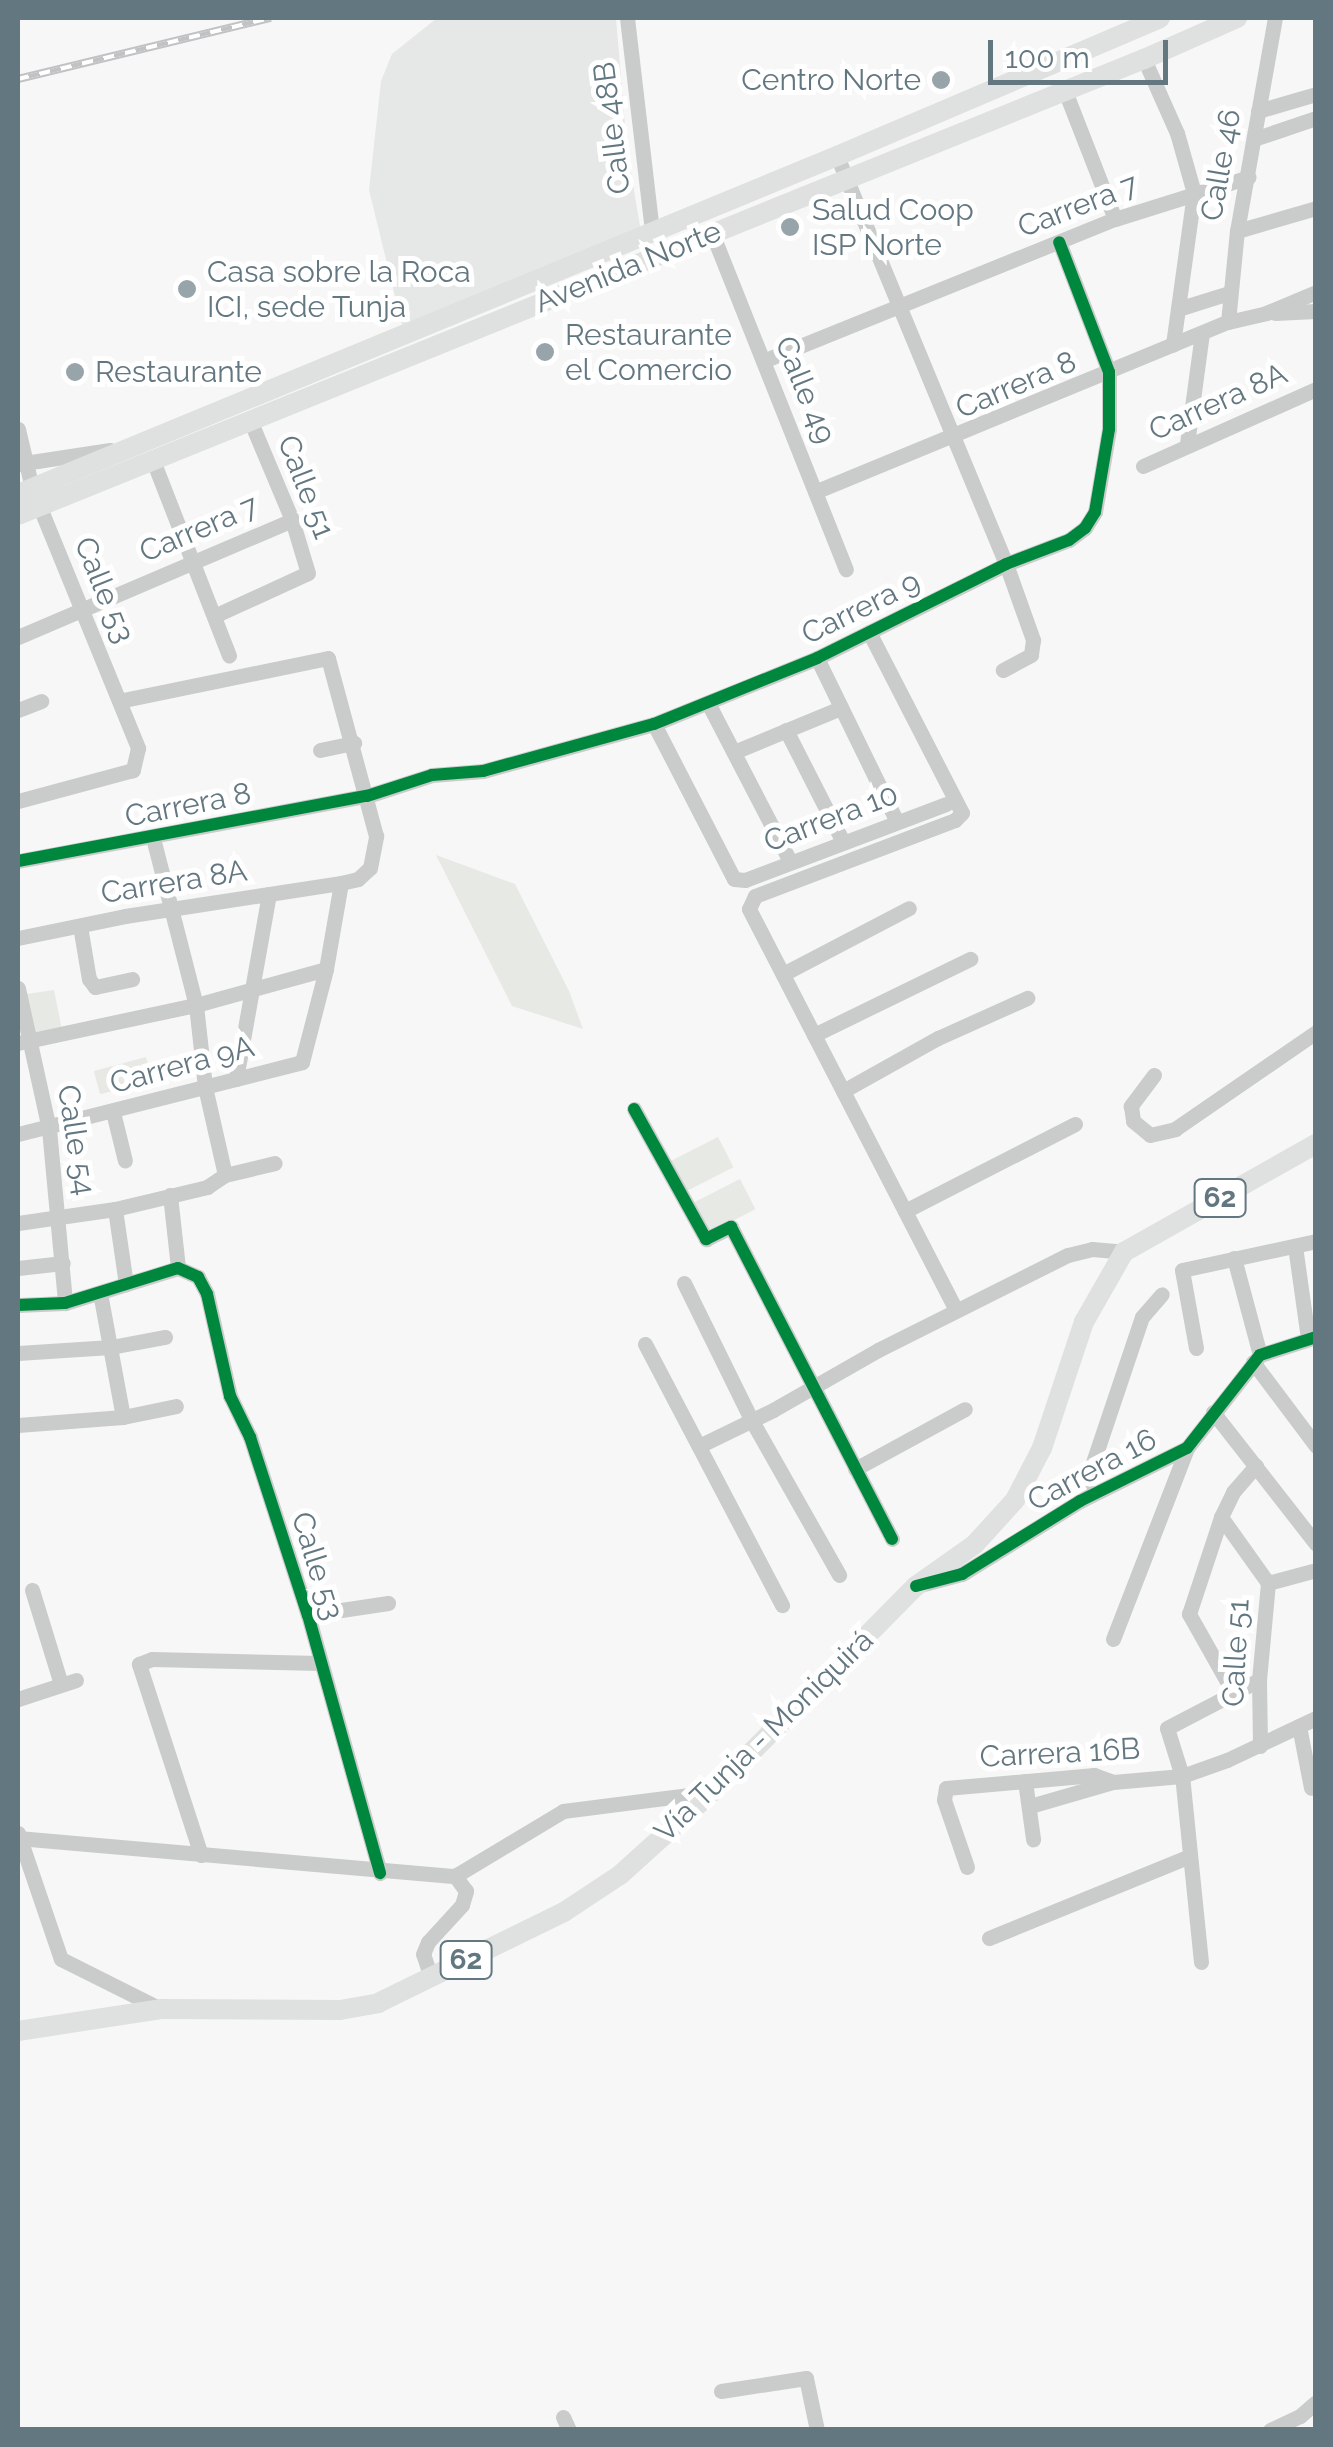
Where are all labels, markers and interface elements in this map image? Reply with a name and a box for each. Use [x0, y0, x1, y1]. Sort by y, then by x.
scale bar [993, 20, 1173, 82]
text: 100 m [1005, 40, 1090, 75]
street label: Calle 48B [586, 60, 638, 196]
place label: Centro Norte [741, 62, 921, 98]
marker: Centro Norte [930, 69, 952, 91]
street label: Calle 46 [1193, 106, 1249, 224]
street label: Carrera 7 [1013, 167, 1143, 245]
place label: Salud Coop ISP Norte [812, 192, 974, 262]
street label: Avenida Norte [530, 213, 726, 321]
marker: Salud Coop ISP Norte [777, 214, 803, 240]
place label: Casa sobre la Roca ICI, sede Tunja [207, 254, 471, 324]
marker: Casa sobre la Roca ICI, sede Tunja [176, 278, 198, 300]
place label: Restaurante el Comercio [565, 317, 733, 388]
street label: Calle 49 [767, 331, 843, 449]
marker: Restaurante el Comercio [534, 341, 556, 363]
street label: Carrera 8 [950, 344, 1082, 426]
place label: Restaurante [95, 354, 262, 390]
street label: Carrera 8A [1143, 356, 1293, 448]
marker: Restaurante [64, 361, 86, 383]
street label: Calle 51 [270, 430, 342, 544]
street label: Carrera 7 [134, 488, 264, 570]
street label: Calle 53 [67, 532, 141, 648]
street label: Carrera 9 [796, 564, 926, 652]
street label: Carrera 8 [122, 775, 254, 835]
street label: Carrera 10 [759, 776, 903, 860]
street label: Carrera 8A [98, 853, 250, 911]
street label: Carrera 9A [106, 1029, 258, 1101]
street label: Calle 54 [50, 1082, 102, 1198]
road number: 62 [1192, 1175, 1248, 1221]
street label: Carrera 16 [1022, 1421, 1162, 1519]
street label: Calle 53 [284, 1508, 350, 1624]
street label: Calle 51 [1215, 1598, 1257, 1708]
street label: Vía Tunja - Moniquirá [647, 1622, 881, 1850]
street label: Carrera 16B [979, 1731, 1141, 1775]
road number: 62 [438, 1937, 494, 1983]

